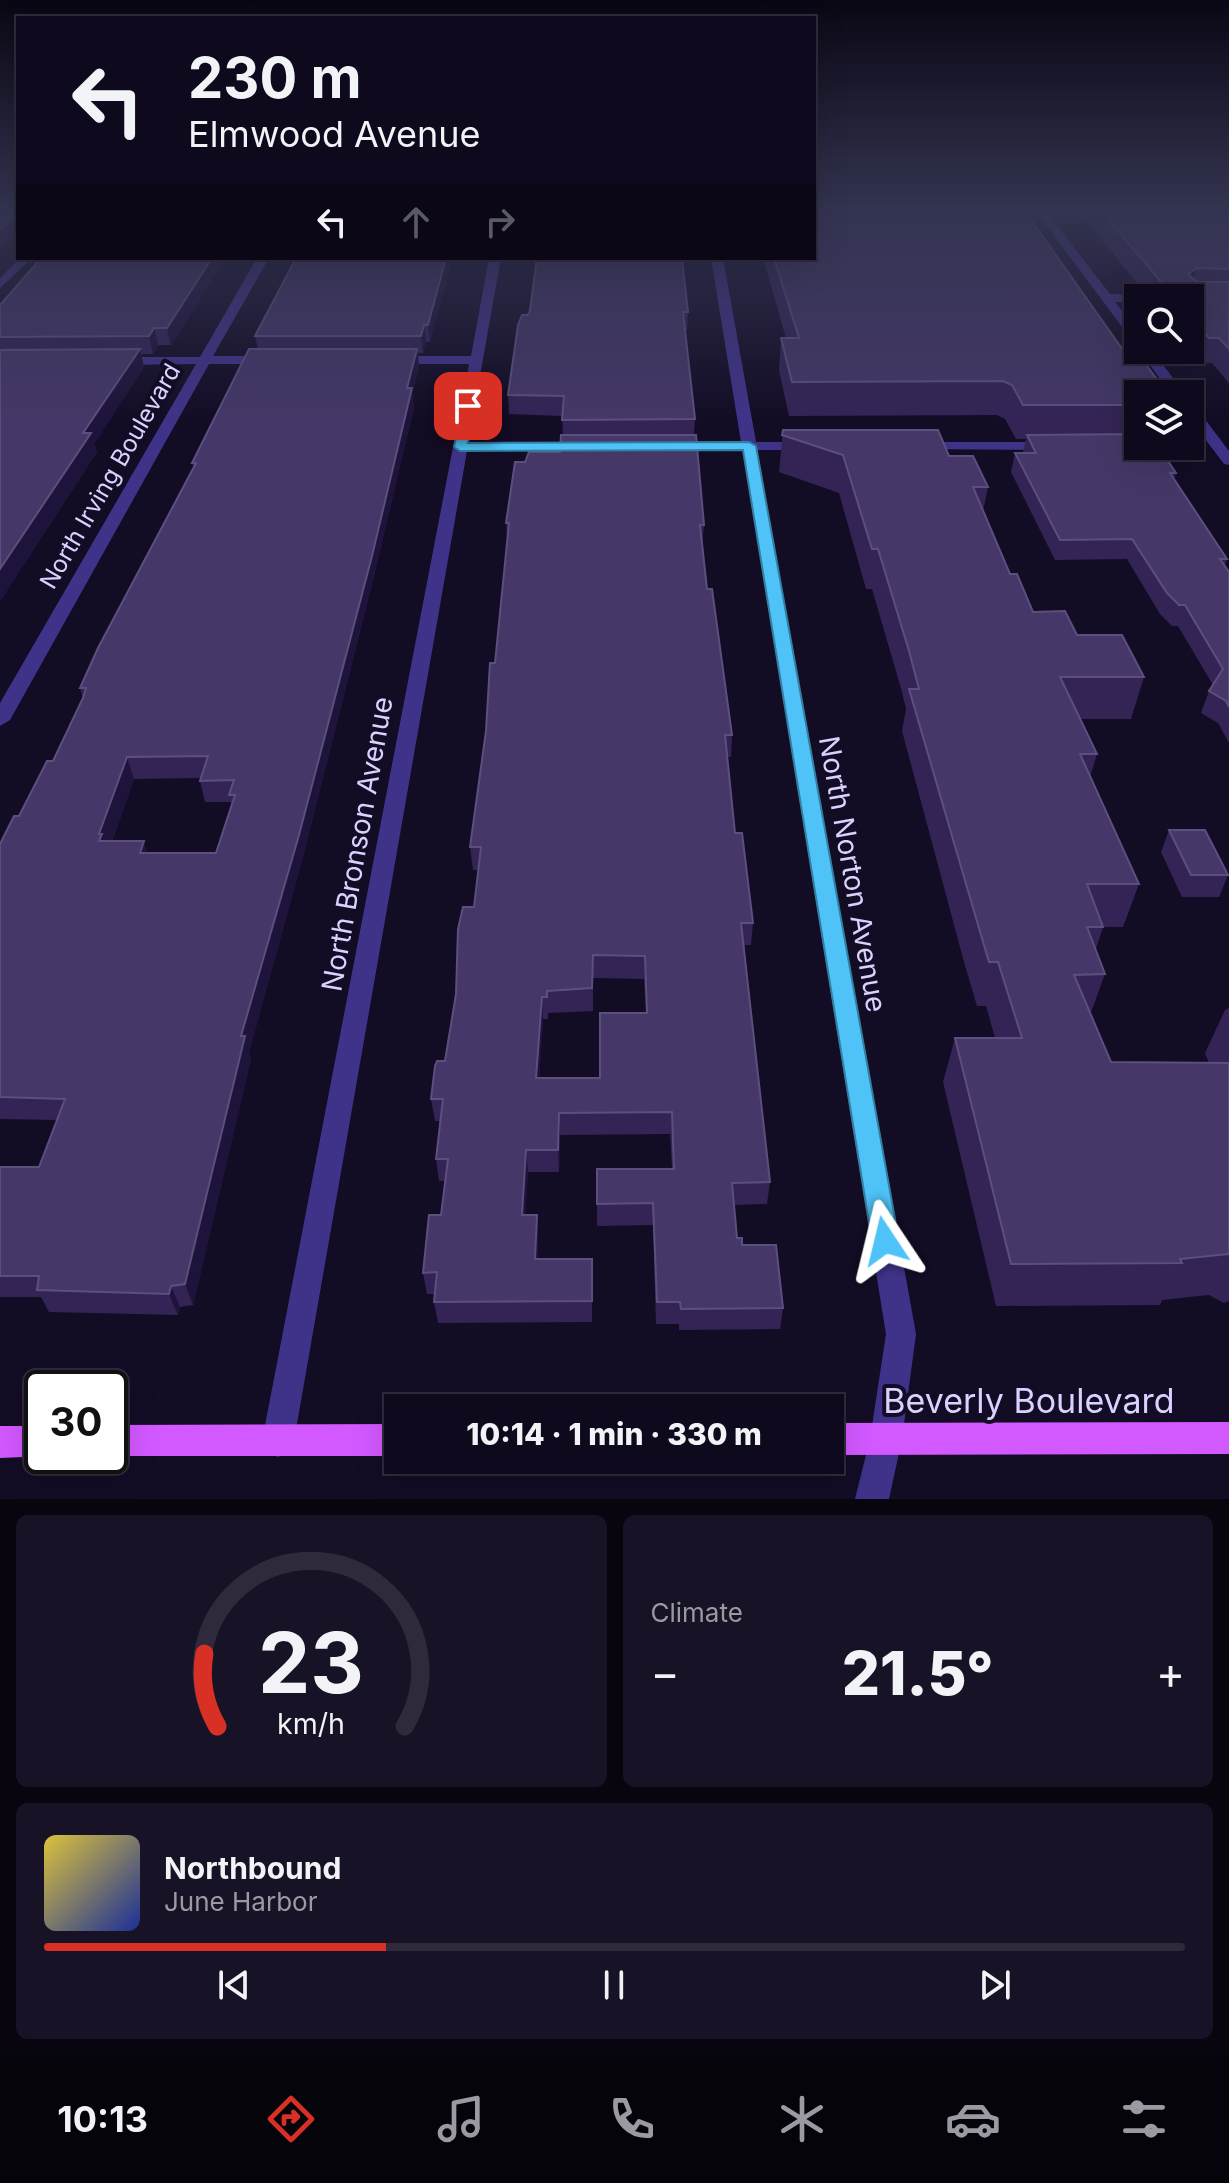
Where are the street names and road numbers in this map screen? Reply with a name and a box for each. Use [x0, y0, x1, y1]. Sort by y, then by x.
street label: North Irving Boulevard [34, 358, 186, 594]
street label: North Bronson Avenue [314, 694, 400, 994]
street label: North Norton Avenue [812, 733, 894, 1015]
street label: Beverly Boulevard [883, 1380, 1175, 1421]

